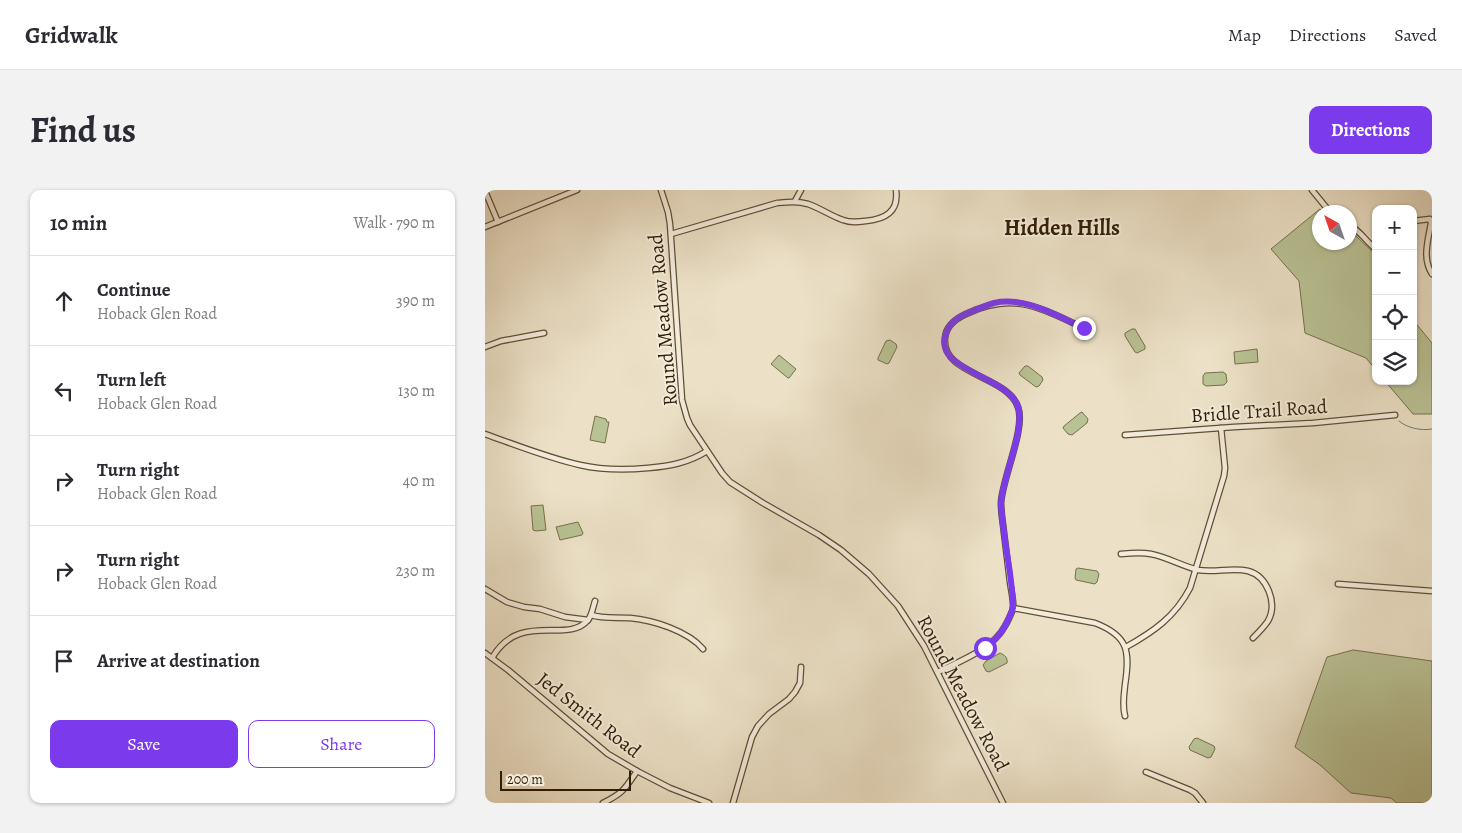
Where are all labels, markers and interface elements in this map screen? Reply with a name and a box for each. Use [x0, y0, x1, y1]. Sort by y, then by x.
text: Gridwalk [25, 19, 118, 51]
text: Map [1228, 23, 1261, 47]
text: Directions [1289, 23, 1366, 47]
text: Saved [1394, 23, 1437, 47]
text: Find us [30, 106, 136, 154]
button: Directions [1309, 106, 1432, 154]
north arrow [1312, 205, 1357, 250]
map controls [1372, 205, 1417, 385]
button: + [1372, 205, 1417, 250]
text: 10 min [50, 209, 107, 237]
text: Walk · 790 m [354, 212, 435, 234]
district label: Hidden Hills [1004, 213, 1120, 243]
street label: Round Meadow Road [642, 232, 684, 407]
button: − [1372, 250, 1417, 295]
text: Continue [97, 277, 171, 303]
icon: ahead [50, 287, 78, 315]
text: 390 m [396, 290, 435, 312]
button: locate [1372, 295, 1417, 340]
text: Hoback Glen Road [97, 303, 217, 325]
route end [1073, 317, 1096, 340]
button: layers [1372, 340, 1417, 385]
text: Turn left [97, 367, 166, 393]
icon: left [50, 377, 78, 405]
text: 130 m [398, 380, 435, 402]
text: Hoback Glen Road [97, 393, 217, 415]
street label: Bridle Trail Road [1190, 393, 1328, 429]
text: Turn right [97, 457, 179, 483]
icon: right [50, 467, 78, 495]
text: 40 m [403, 470, 435, 492]
text: Hoback Glen Road [97, 483, 217, 505]
text: Turn right [97, 547, 179, 573]
icon: right [50, 557, 78, 585]
text: 230 m [396, 560, 435, 582]
text: Hoback Glen Road [97, 573, 217, 595]
street label: Round Meadow Road [910, 610, 1016, 776]
route start [974, 637, 997, 660]
icon: arrive [50, 647, 78, 675]
text: Arrive at destination [97, 648, 260, 674]
street label: Jed Smith Road [531, 666, 647, 764]
button: Save [50, 720, 238, 768]
button: Share [248, 720, 435, 768]
scale bar [500, 768, 631, 791]
text: 200 m [507, 770, 543, 789]

